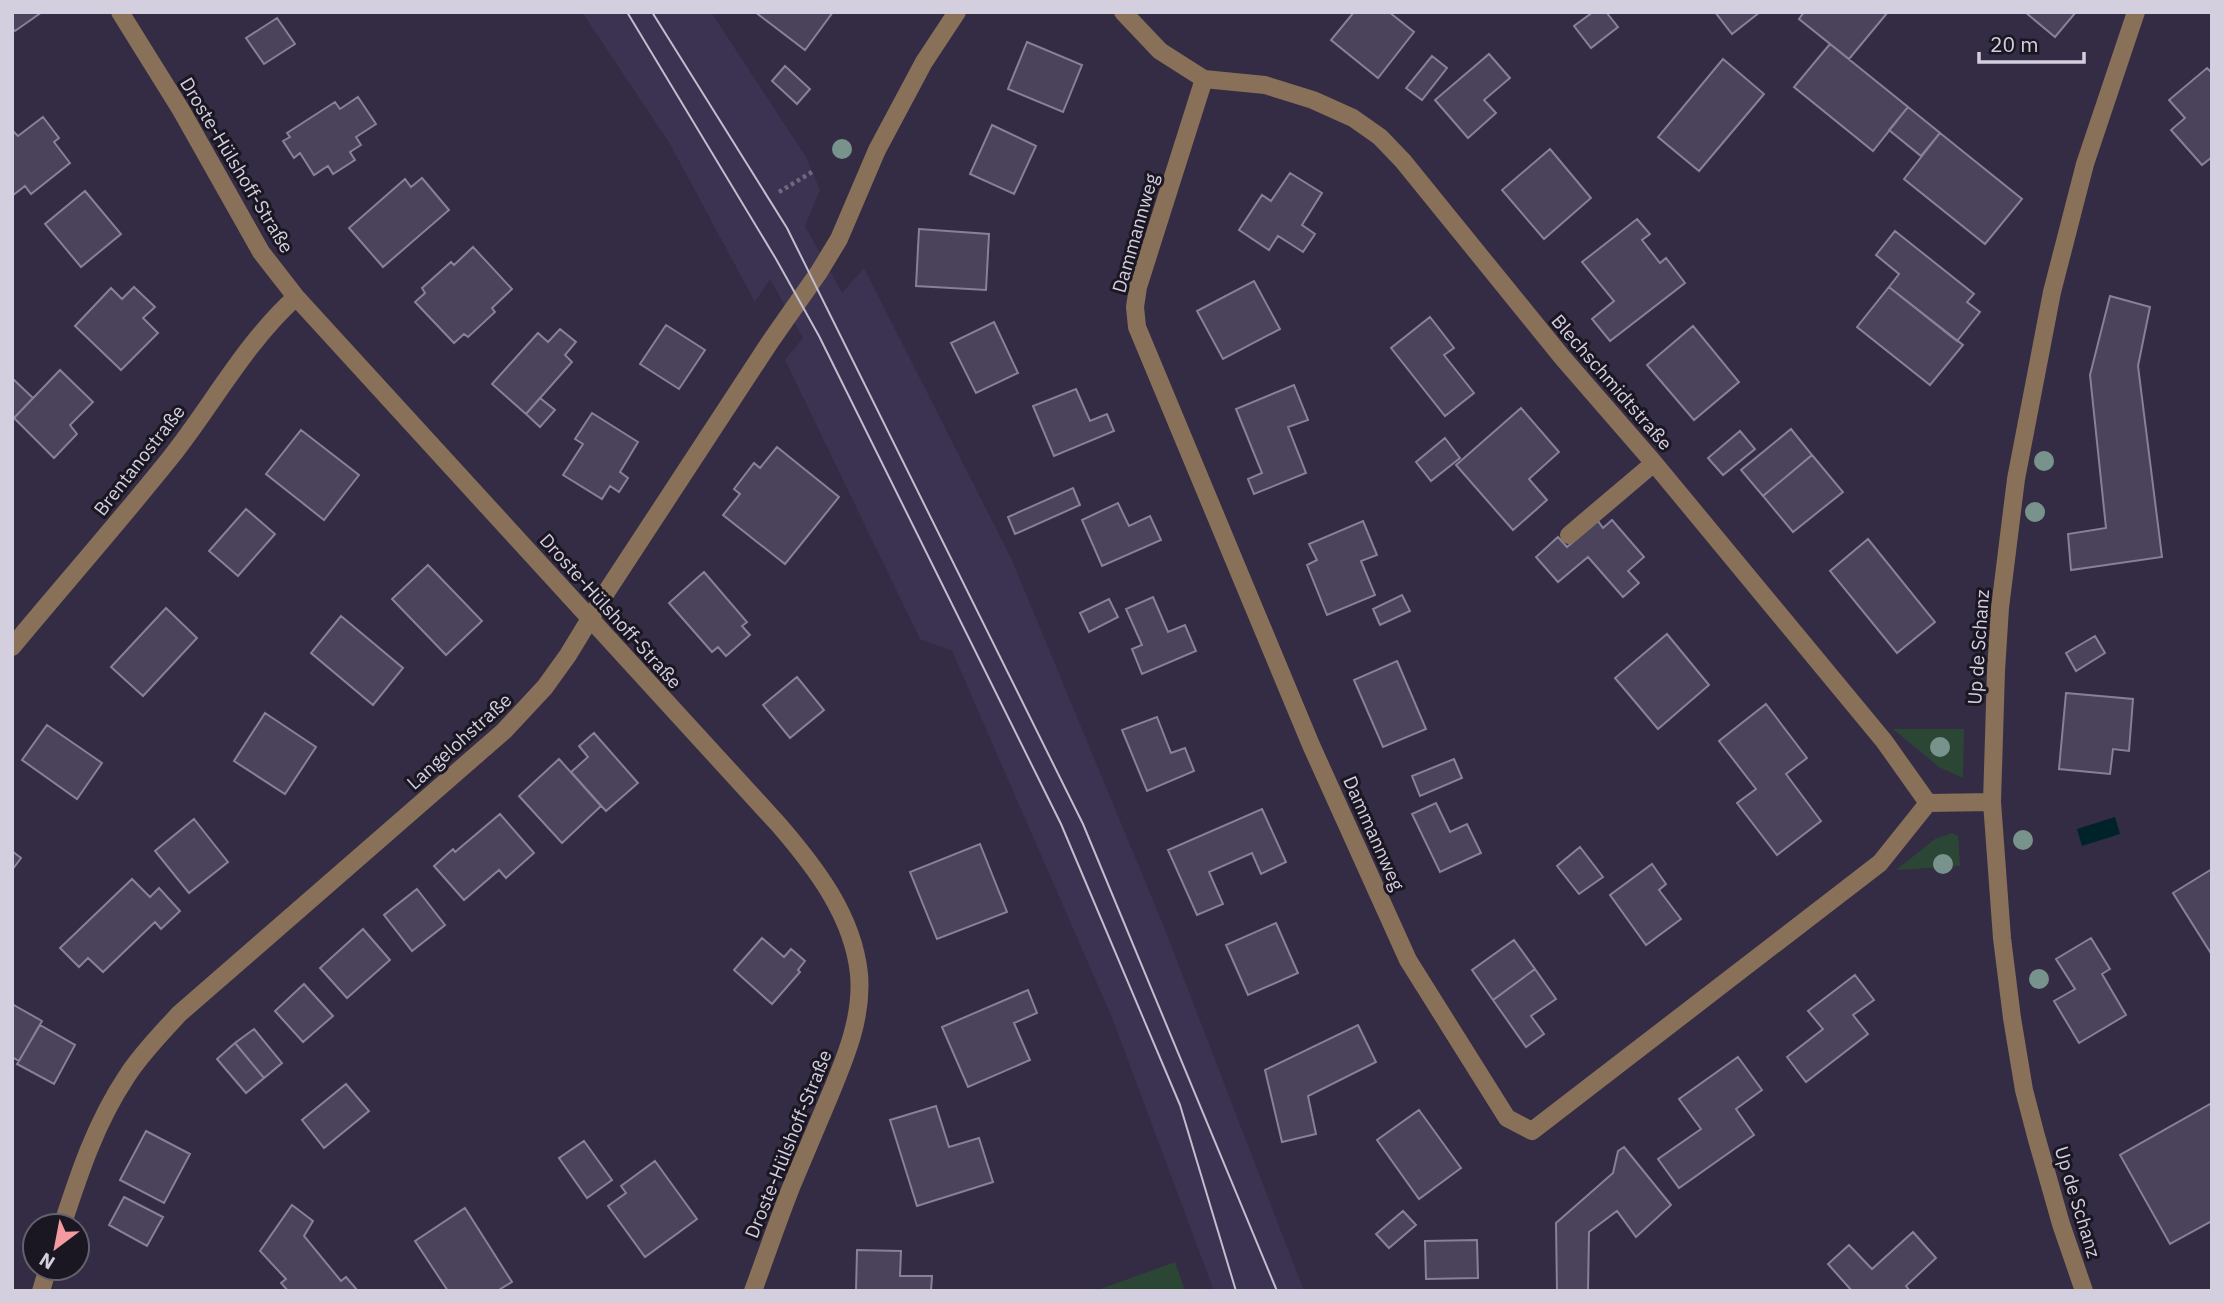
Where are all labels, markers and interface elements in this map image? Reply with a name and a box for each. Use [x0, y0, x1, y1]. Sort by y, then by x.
scale bar [1979, 21, 2084, 65]
text: 20 m [1990, 30, 2039, 58]
street label: Droste-Hülshoff-Straße [175, 73, 299, 257]
street label: Dammannweg [1107, 171, 1163, 295]
street label: Blechschmidtstraße [1546, 309, 1678, 455]
street label: Brentanostraße [88, 400, 190, 520]
street label: Droste-Hülshoff-Straße [535, 528, 687, 694]
street label: Up de Schanz [1962, 588, 1994, 705]
street label: Langelohstraße [402, 688, 516, 794]
street label: Dammannweg [1338, 772, 1410, 894]
street label: Droste-Hülshoff-Straße [739, 1046, 837, 1242]
street label: Up de Schanz [2050, 1143, 2106, 1261]
north arrow [21, 1212, 91, 1282]
text: N [35, 1248, 59, 1275]

